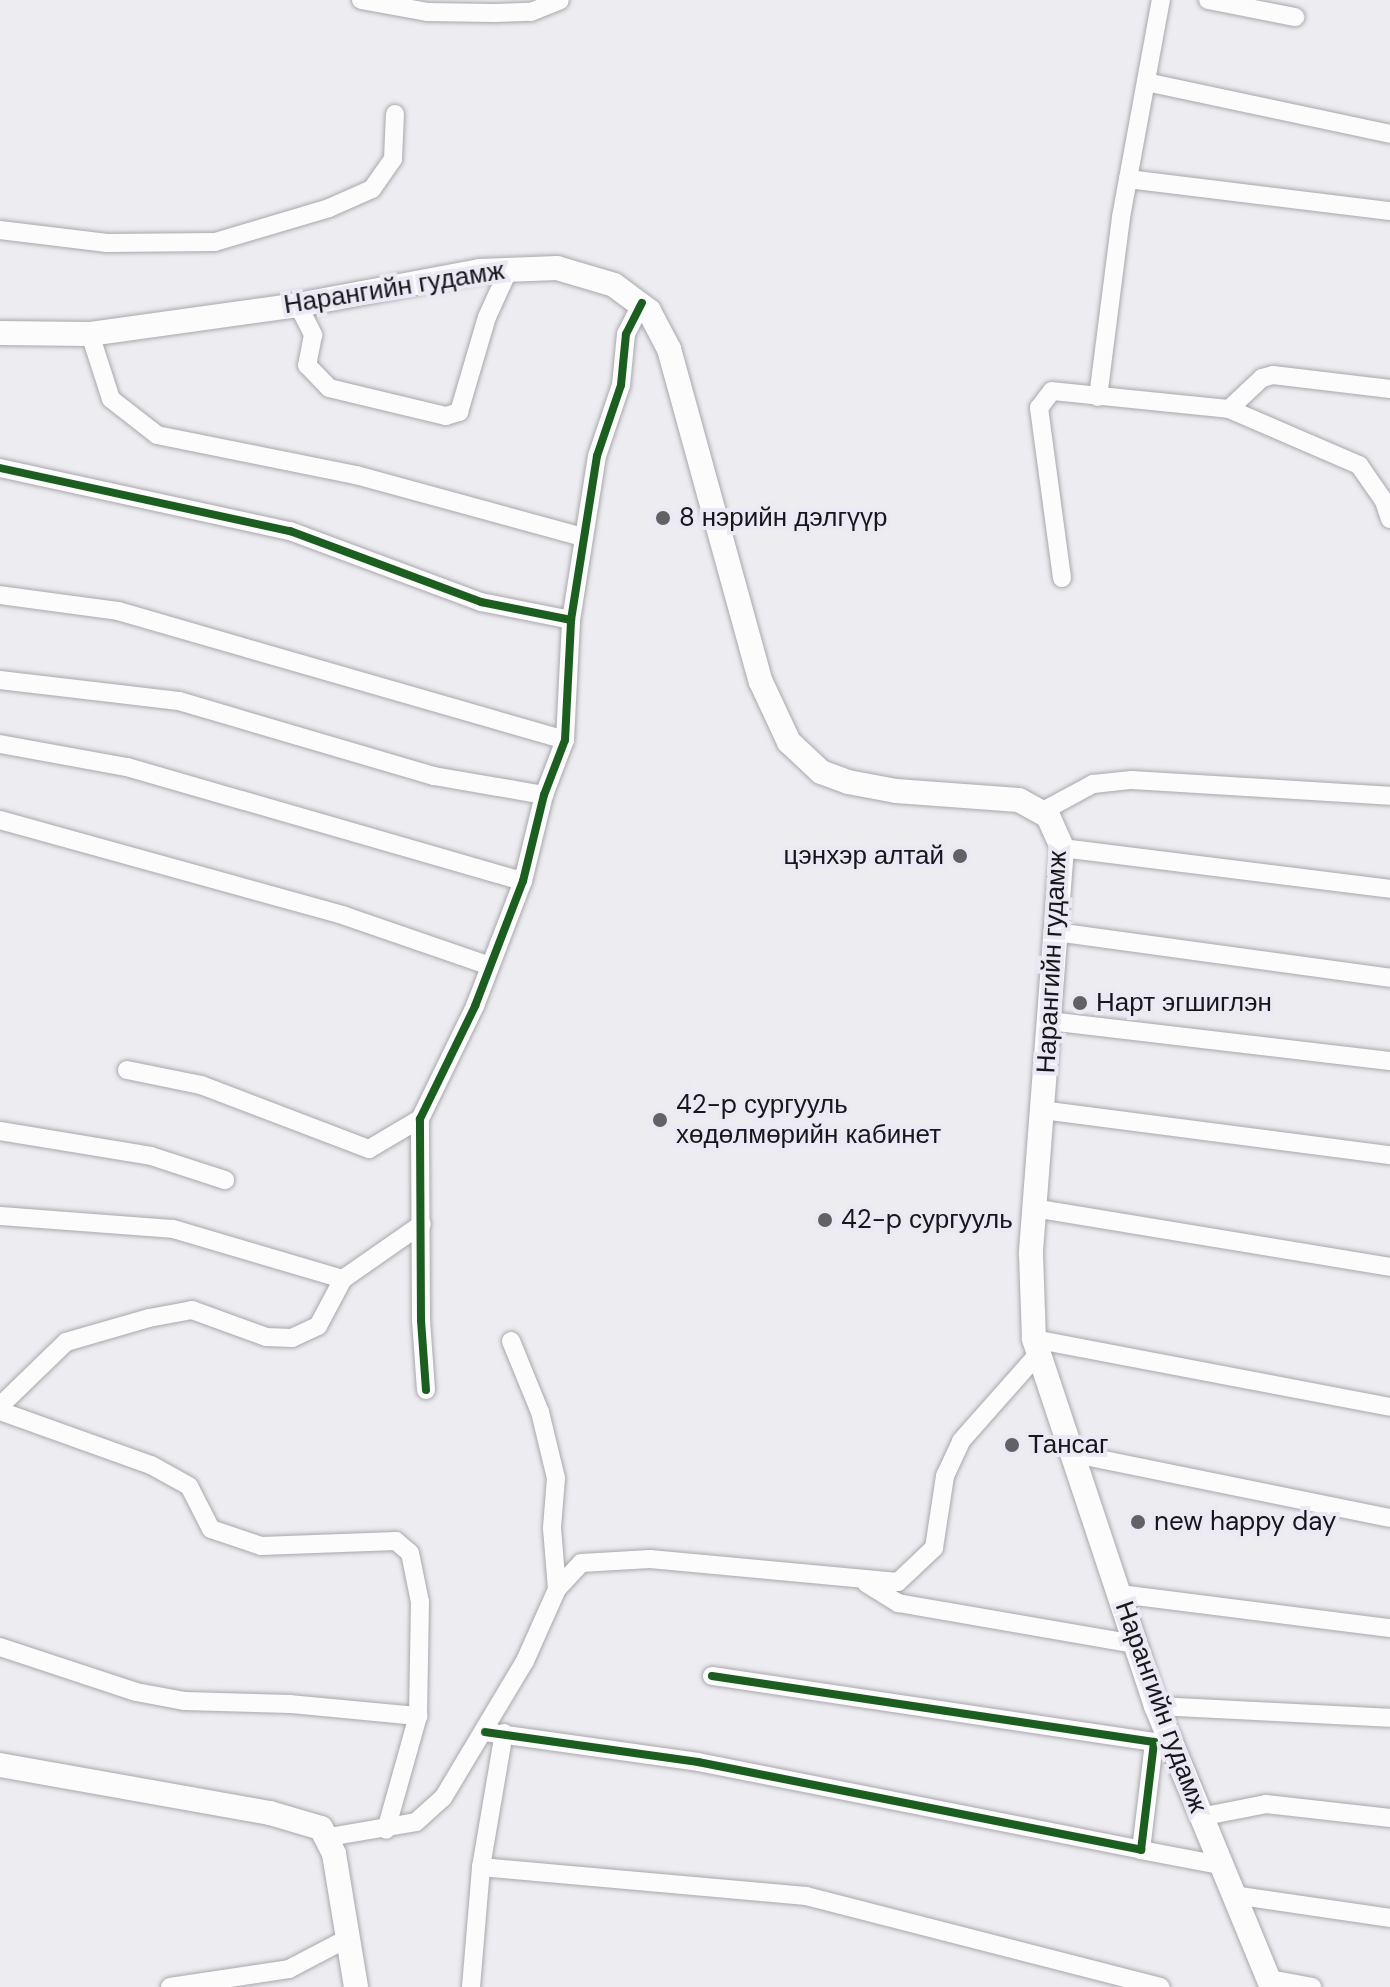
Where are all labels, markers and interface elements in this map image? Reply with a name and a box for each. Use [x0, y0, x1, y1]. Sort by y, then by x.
street label: Нарангийн гудамж [282, 255, 506, 321]
place label: 8 нэрийн дэлгүүр [679, 502, 887, 534]
marker: 8 нэрийн дэлгүүр [654, 509, 672, 527]
place label: цэнхэр алтай [784, 840, 944, 872]
marker: цэнхэр алтай [951, 847, 969, 865]
street label: Нарангийн гудамж [1031, 850, 1073, 1074]
place label: Нарт эгшиглэн [1096, 987, 1272, 1019]
marker: Нарт эгшиглэн [1071, 994, 1089, 1012]
place label: 42-p сургууль хөдөлмөрийн кабинет [676, 1089, 941, 1150]
marker: 42-p сургууль хөдөлмөрийн кабинет [651, 1111, 669, 1129]
place label: 42-p сургууль [841, 1204, 1013, 1236]
marker: 42-p сургууль [816, 1211, 834, 1229]
place label: Тансаг [1028, 1429, 1108, 1461]
marker: Тансаг [1003, 1436, 1021, 1454]
place label: new happy day [1154, 1506, 1336, 1538]
marker: new happy day [1129, 1513, 1147, 1531]
street label: Нарангийн гудамж [1108, 1597, 1214, 1817]

